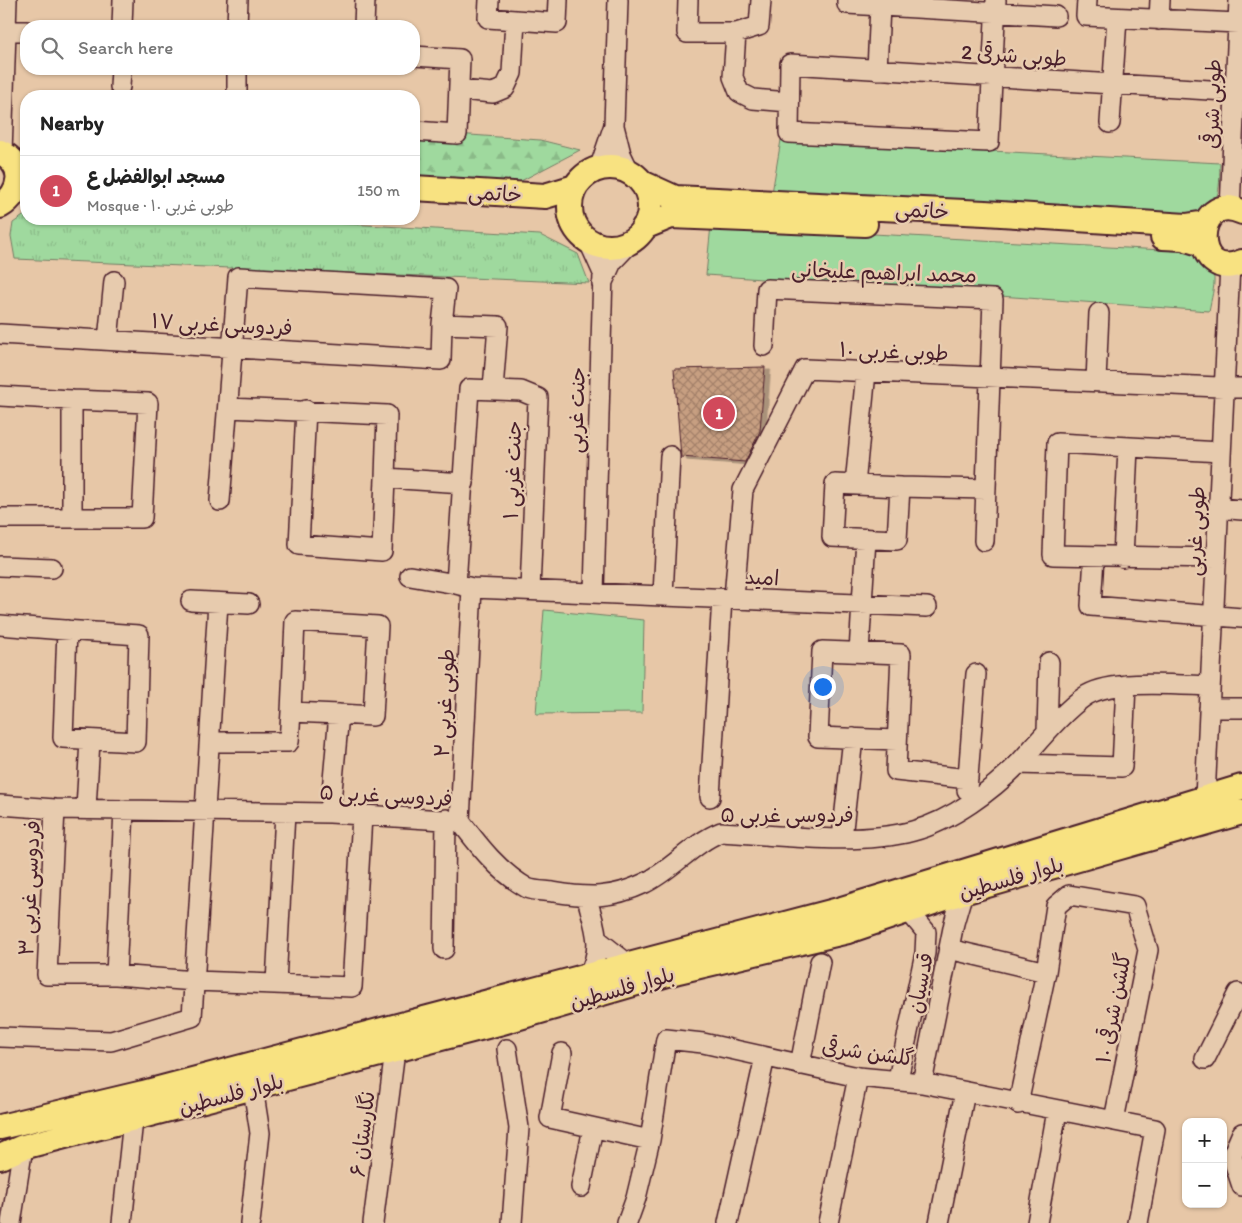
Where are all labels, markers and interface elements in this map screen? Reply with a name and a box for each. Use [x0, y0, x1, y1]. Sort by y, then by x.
search box [20, 20, 420, 75]
icon: search [38, 34, 66, 62]
text: Search here [78, 36, 173, 59]
street label: طوبی شرقی 2 [960, 39, 1068, 73]
street label: طوبی شرقی [1198, 59, 1228, 150]
text: Nearby [40, 110, 104, 135]
text: مسجد ابوالفضل ع [87, 165, 225, 188]
street label: خاتمی [467, 179, 523, 209]
text: 1 [52, 181, 60, 200]
text: 150 m [357, 181, 400, 200]
text: Mosque · طوبی غربی ۱۰ [87, 196, 234, 215]
street label: خاتمی [894, 196, 950, 226]
street label: محمد ابراهیم علیخانی [791, 256, 977, 292]
street label: فردوسی غربی ۱۷ [151, 308, 293, 342]
street label: طوبی غربی ۱۰ [839, 337, 949, 367]
street label: جنت غربی [562, 366, 592, 454]
pin: 1 [703, 394, 735, 432]
street label: جنت غربی ۱ [498, 420, 528, 520]
street label: طوبی غربی [1180, 485, 1212, 577]
street label: امید [744, 564, 780, 590]
street label: طوبی غربی ۲ [429, 648, 461, 758]
your location [810, 674, 836, 700]
street label: فردوسی غربی ۵ [319, 779, 453, 813]
street label: فردوسی غربی ۵ [720, 802, 854, 829]
street label: فردوسی غربی ۳ [13, 819, 47, 957]
street label: بلوار فلسطین [956, 851, 1066, 906]
street label: قدسیان [902, 950, 938, 1016]
street label: گلشن شرقی ۱۰ [1090, 951, 1136, 1065]
street label: بلوار فلسطین [567, 961, 677, 1016]
street label: گلشن شرقی [820, 1033, 916, 1071]
street label: بلوار فلسطین [176, 1068, 286, 1121]
street label: نگارستان ۶ [344, 1090, 380, 1178]
map controls [1182, 1118, 1227, 1208]
button: + [1182, 1118, 1227, 1163]
button: − [1182, 1163, 1227, 1208]

